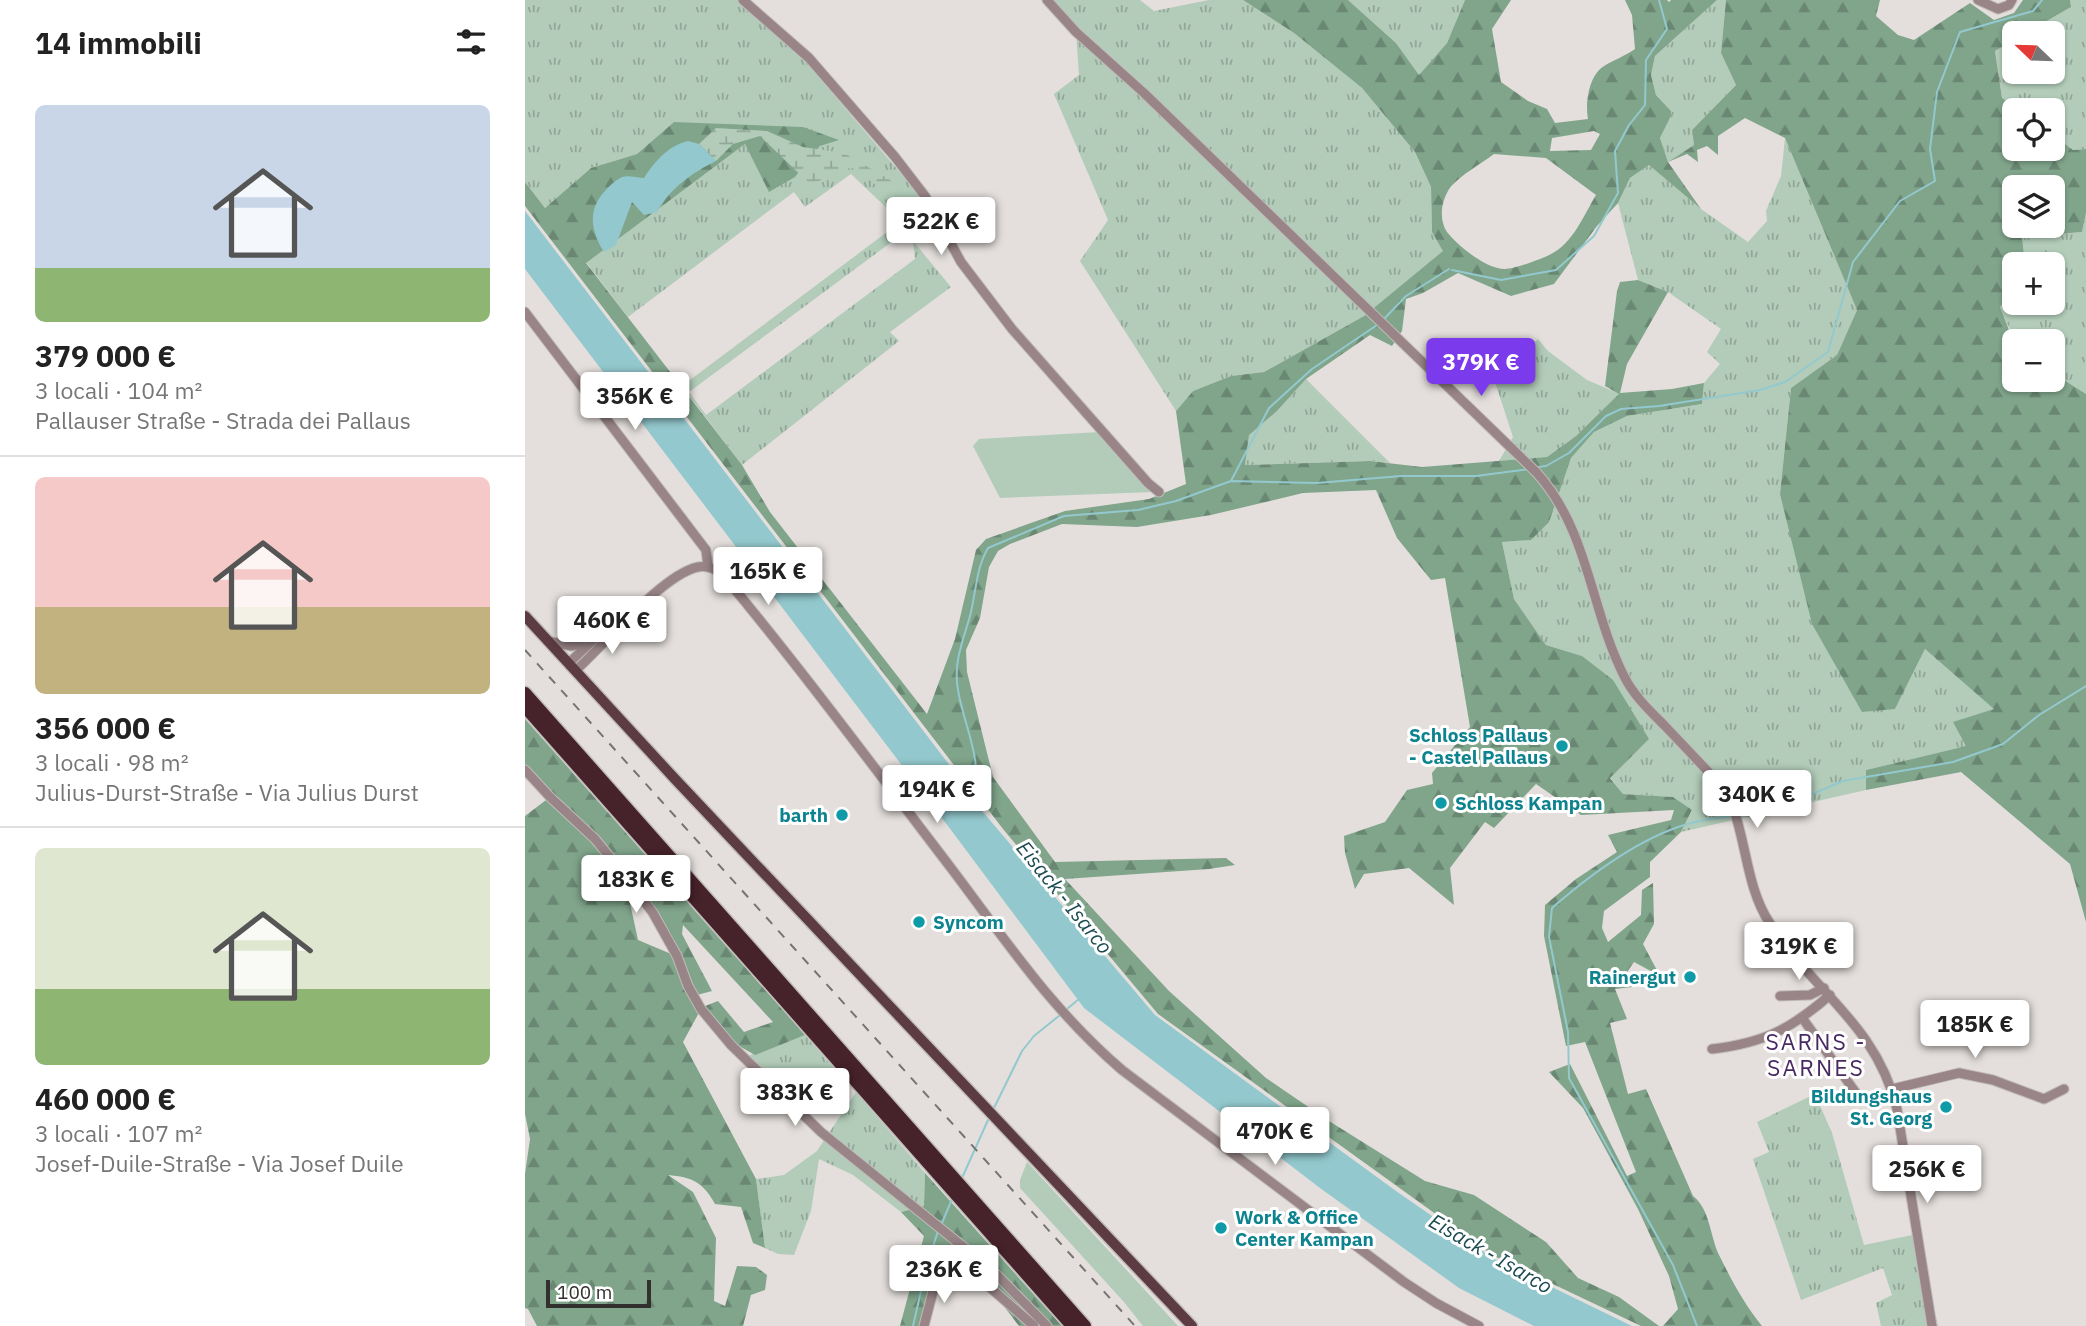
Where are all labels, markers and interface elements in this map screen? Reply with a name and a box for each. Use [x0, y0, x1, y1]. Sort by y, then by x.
north arrow [2002, 21, 2065, 84]
map controls [2002, 21, 2065, 392]
text: 14 immobili [35, 23, 202, 62]
icon: filters [452, 23, 490, 61]
button: locate [2002, 98, 2065, 161]
icon: home [200, 150, 326, 276]
button: layers [2002, 175, 2065, 238]
pin: 522K € [884, 198, 998, 257]
text: 522K € [902, 205, 980, 235]
button: + [2002, 252, 2065, 315]
button: − [2002, 329, 2065, 392]
text: 379 000 € [35, 336, 176, 375]
pin: 379K € [1424, 338, 1538, 398]
text: 379K € [1442, 346, 1520, 376]
pin: 356K € [578, 372, 692, 432]
text: 3 locali · 104 m² [35, 375, 202, 405]
text: 356K € [596, 380, 674, 410]
text: Pallauser Straße - Strada dei Pallaus [35, 405, 411, 435]
icon: home [200, 522, 326, 648]
pin: 165K € [711, 548, 825, 607]
text: 165K € [729, 555, 807, 585]
pin: 460K € [555, 596, 669, 656]
text: 460K € [573, 604, 651, 634]
text: 356 000 € [35, 708, 176, 747]
place label: Schloss Pallaus - Castel Pallaus [1409, 723, 1548, 769]
marker: Schloss Pallaus - Castel Pallaus [1554, 738, 1570, 754]
text: 3 locali · 98 m² [35, 747, 189, 777]
pin: 194K € [880, 766, 994, 825]
pin: 340K € [1700, 770, 1814, 830]
text: 194K € [898, 773, 976, 803]
text: Julius-Durst-Straße - Via Julius Durst [35, 777, 419, 807]
text: 340K € [1718, 778, 1796, 808]
place label: Schloss Kampan [1455, 791, 1603, 815]
marker: Schloss Kampan [1433, 795, 1449, 811]
place label: barth [779, 803, 828, 827]
marker: barth [834, 807, 850, 823]
water label: Eisack - Isarco [1011, 834, 1119, 960]
pin: 183K € [579, 856, 693, 915]
text: 183K € [597, 863, 675, 893]
icon: home [200, 893, 326, 1019]
place label: Syncom [933, 910, 1004, 934]
marker: Syncom [911, 914, 927, 930]
pin: 319K € [1742, 922, 1856, 982]
text: 319K € [1760, 930, 1838, 960]
place label: Rainergut [1589, 965, 1676, 989]
marker: Rainergut [1682, 969, 1698, 985]
pin: 185K € [1918, 1000, 2032, 1060]
text: 185K € [1936, 1008, 2014, 1038]
district label: SARNS - SARNES [1765, 1026, 1867, 1082]
pin: 383K € [738, 1068, 852, 1128]
text: 383K € [756, 1076, 834, 1106]
text: 460 000 € [35, 1079, 176, 1118]
place label: Bildungshaus St. Georg [1811, 1084, 1933, 1130]
marker: Bildungshaus St. Georg [1938, 1099, 1954, 1115]
pin: 470K € [1218, 1108, 1332, 1167]
text: 470K € [1236, 1115, 1314, 1145]
text: 3 locali · 107 m² [35, 1118, 202, 1148]
pin: 256K € [1870, 1146, 1984, 1205]
text: Josef-Duile-Straße - Via Josef Duile [35, 1148, 404, 1178]
text: 256K € [1888, 1153, 1966, 1183]
place label: Work & Office Center Kampan [1235, 1205, 1374, 1251]
water label: Eisack - Isarco [1424, 1206, 1558, 1300]
marker: Work & Office Center Kampan [1213, 1220, 1229, 1236]
pin: 236K € [887, 1246, 1001, 1305]
text: 236K € [905, 1253, 983, 1283]
scale bar [546, 1277, 651, 1309]
text: 100 m [557, 1280, 612, 1304]

